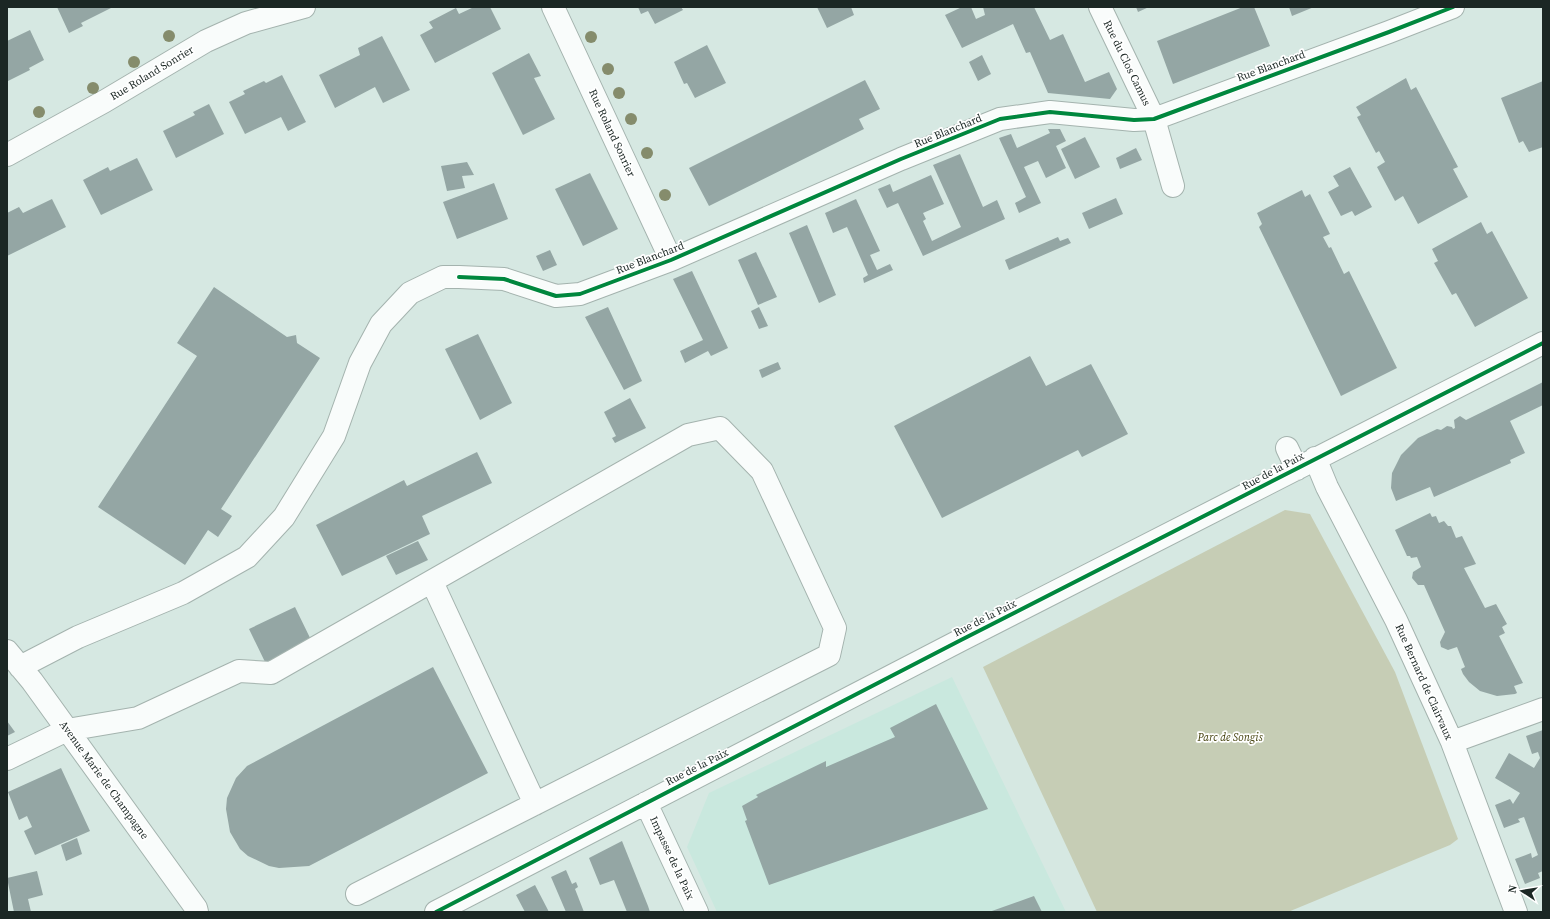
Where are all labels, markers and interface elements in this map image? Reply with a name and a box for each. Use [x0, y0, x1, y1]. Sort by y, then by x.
street label: Rue du Clos Camus [1100, 18, 1154, 109]
street label: Rue Roland Sonrier [107, 42, 197, 104]
street label: Rue Blanchard [1235, 46, 1308, 85]
street label: Rue Roland Sonrier [585, 87, 639, 180]
street label: Rue Blanchard [912, 110, 985, 151]
street label: Rue Blanchard [614, 238, 687, 278]
street label: Rue de la Paix [1239, 448, 1307, 494]
street label: Rue de la Paix [951, 596, 1019, 640]
street label: Rue Bernard de Clairvaux [1392, 622, 1456, 743]
street label: Avenue Marie de Champagne [56, 718, 152, 843]
park label: Parc de Songis [1196, 730, 1263, 745]
street label: Rue de la Paix [663, 745, 731, 789]
street label: Impasse de la Paix [646, 814, 698, 902]
north arrow [1502, 871, 1542, 911]
text: N [1505, 884, 1521, 895]

